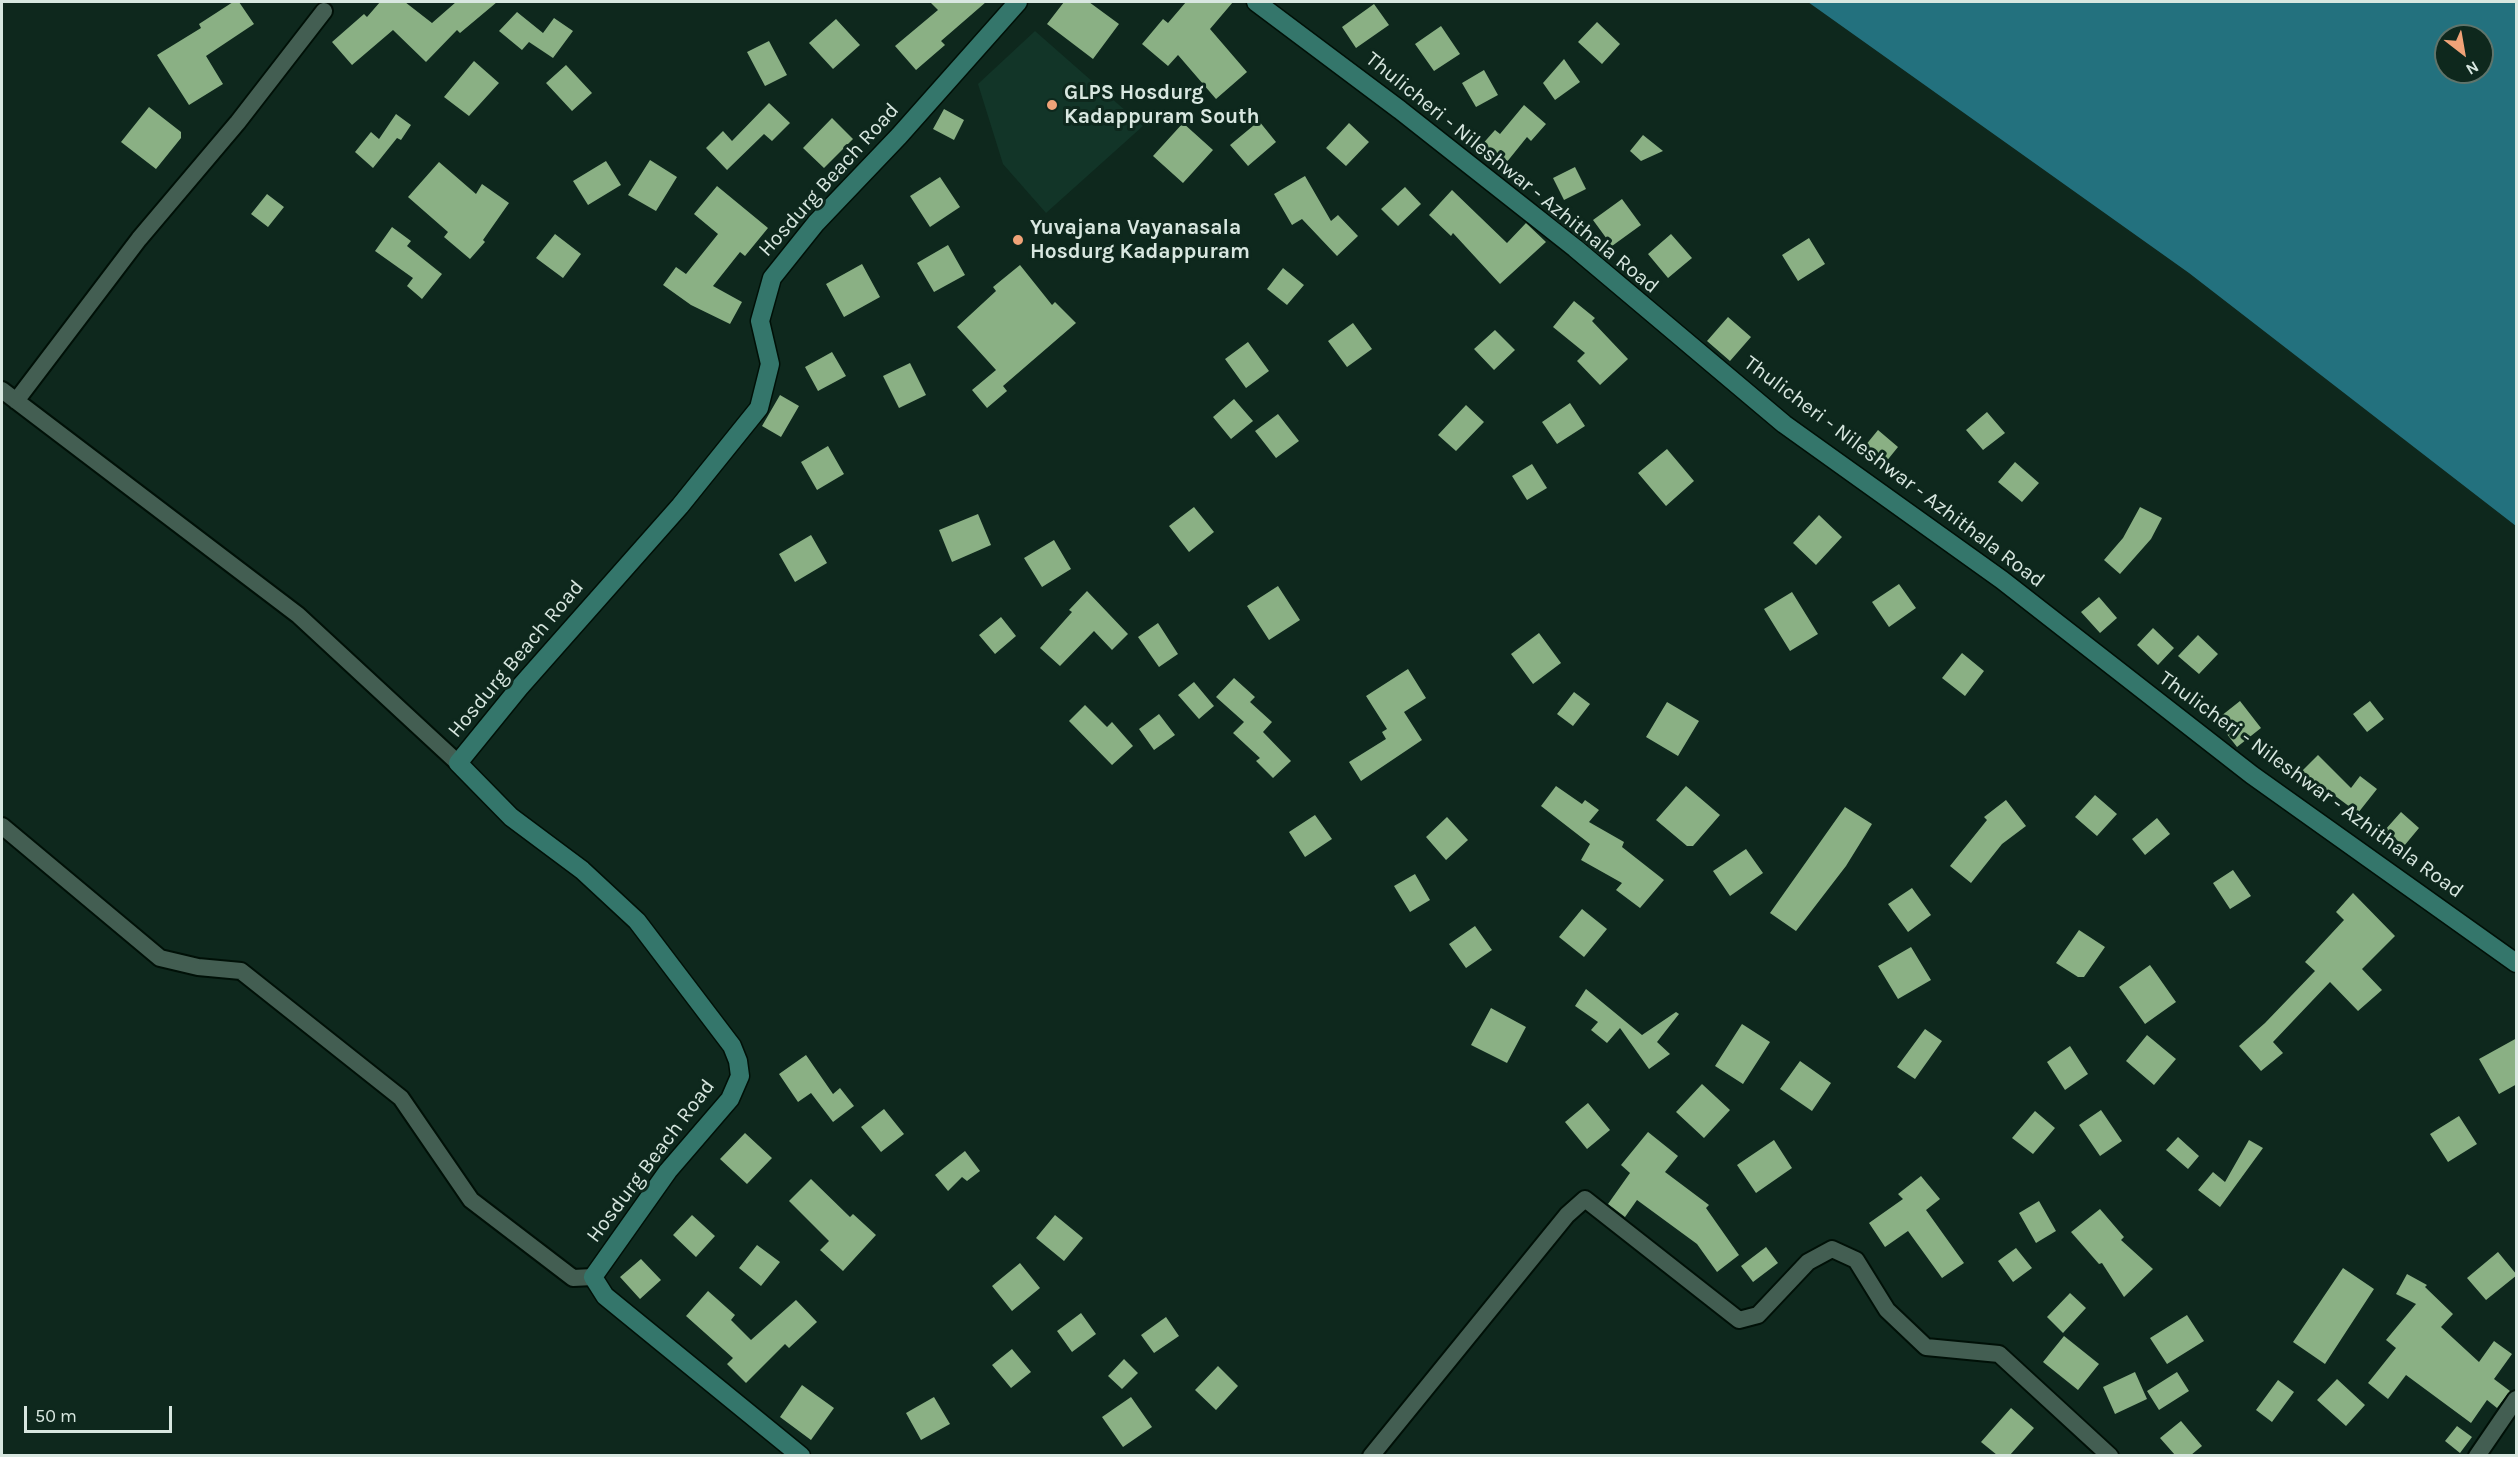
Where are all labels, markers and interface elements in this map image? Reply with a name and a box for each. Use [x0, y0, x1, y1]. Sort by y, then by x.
north arrow [2434, 24, 2494, 84]
street label: Thulicheri - Nileshwar - Azhithala Road [1360, 47, 1664, 299]
text: N [2463, 57, 2482, 79]
place label: GLPS Hosdurg Kadappuram South [1064, 80, 1260, 130]
street label: Hosdurg Beach Road [753, 98, 905, 262]
marker: GLPS Hosdurg Kadappuram South [1045, 98, 1059, 112]
place label: Yuvajana Vayanasala Hosdurg Kadappuram [1030, 215, 1250, 265]
marker: Yuvajana Vayanasala Hosdurg Kadappuram [1011, 233, 1025, 247]
street label: Thulicheri - Nileshwar - Azhithala Road [1739, 351, 2049, 593]
street label: Hosdurg Beach Road [443, 575, 589, 743]
street label: Thulicheri - Nileshwar - Azhithala Road [2154, 666, 2468, 904]
street label: Hosdurg Beach Road [581, 1074, 721, 1248]
scale bar [27, 1394, 176, 1432]
text: 50 m [35, 1405, 77, 1427]

